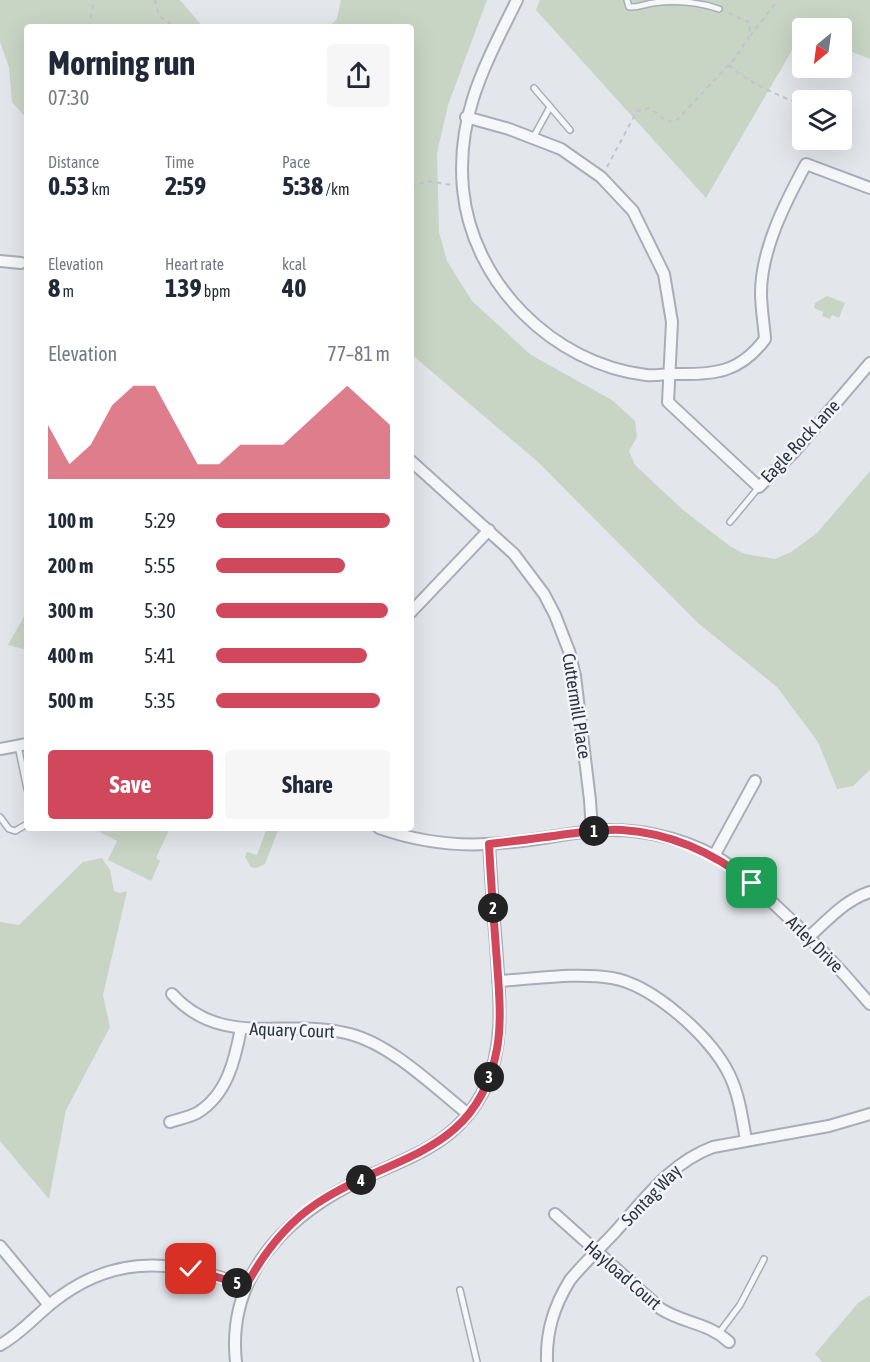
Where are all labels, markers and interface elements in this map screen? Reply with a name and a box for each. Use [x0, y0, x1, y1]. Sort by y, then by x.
north arrow [792, 18, 852, 78]
map controls [792, 18, 852, 150]
text: Morning run [48, 44, 195, 82]
button: share [327, 44, 390, 107]
text: 07:30 [48, 86, 89, 109]
button: layers [792, 90, 852, 150]
text: Distance [48, 153, 99, 171]
text: Time [165, 153, 194, 171]
text: Pace [282, 153, 310, 171]
text: 0.53 [48, 171, 89, 201]
text: 2:59 [165, 171, 206, 201]
text: 5:38 [282, 171, 323, 201]
text: km [89, 180, 110, 198]
text: /km [323, 180, 349, 198]
text: Elevation [48, 255, 103, 273]
text: Heart rate [165, 255, 224, 273]
text: kcal [282, 255, 306, 273]
text: 8 [48, 273, 60, 303]
text: 139 [165, 273, 202, 303]
text: 40 [282, 273, 306, 303]
text: m [60, 282, 74, 300]
text: bpm [202, 282, 231, 300]
text: Elevation [48, 342, 117, 365]
text: 77–81 m [327, 342, 390, 365]
street label: Eagle Rock Lane [756, 395, 844, 487]
text: 100 m [48, 509, 93, 532]
text: 5:29 [144, 509, 176, 532]
text: 200 m [48, 554, 93, 577]
text: 5:55 [144, 554, 176, 577]
text: 300 m [48, 599, 93, 622]
text: 5:30 [144, 599, 176, 622]
text: 400 m [48, 644, 93, 667]
text: 5:41 [144, 644, 176, 667]
street label: Cuttermill Place [558, 652, 596, 760]
text: 500 m [48, 689, 93, 712]
text: 5:35 [144, 689, 176, 712]
button: Save [48, 750, 213, 819]
button: Share [225, 750, 390, 819]
pin: 1 [579, 816, 609, 846]
text: 1 [590, 822, 598, 840]
pin [726, 857, 777, 908]
icon: arrive [735, 866, 768, 899]
pin: 2 [478, 893, 508, 923]
text: 2 [489, 899, 497, 917]
street label: Arley Drive [782, 911, 848, 977]
street label: Aquary Court [249, 1018, 335, 1042]
pin: 3 [474, 1062, 504, 1092]
text: 3 [485, 1068, 493, 1086]
street label: Sontag Way [617, 1160, 685, 1230]
pin: 4 [346, 1165, 376, 1195]
text: 4 [357, 1171, 365, 1189]
street label: Hayload Court [581, 1236, 665, 1314]
pin [165, 1243, 216, 1294]
icon: check [174, 1252, 207, 1285]
pin: 5 [222, 1268, 252, 1298]
text: 5 [233, 1274, 241, 1292]

